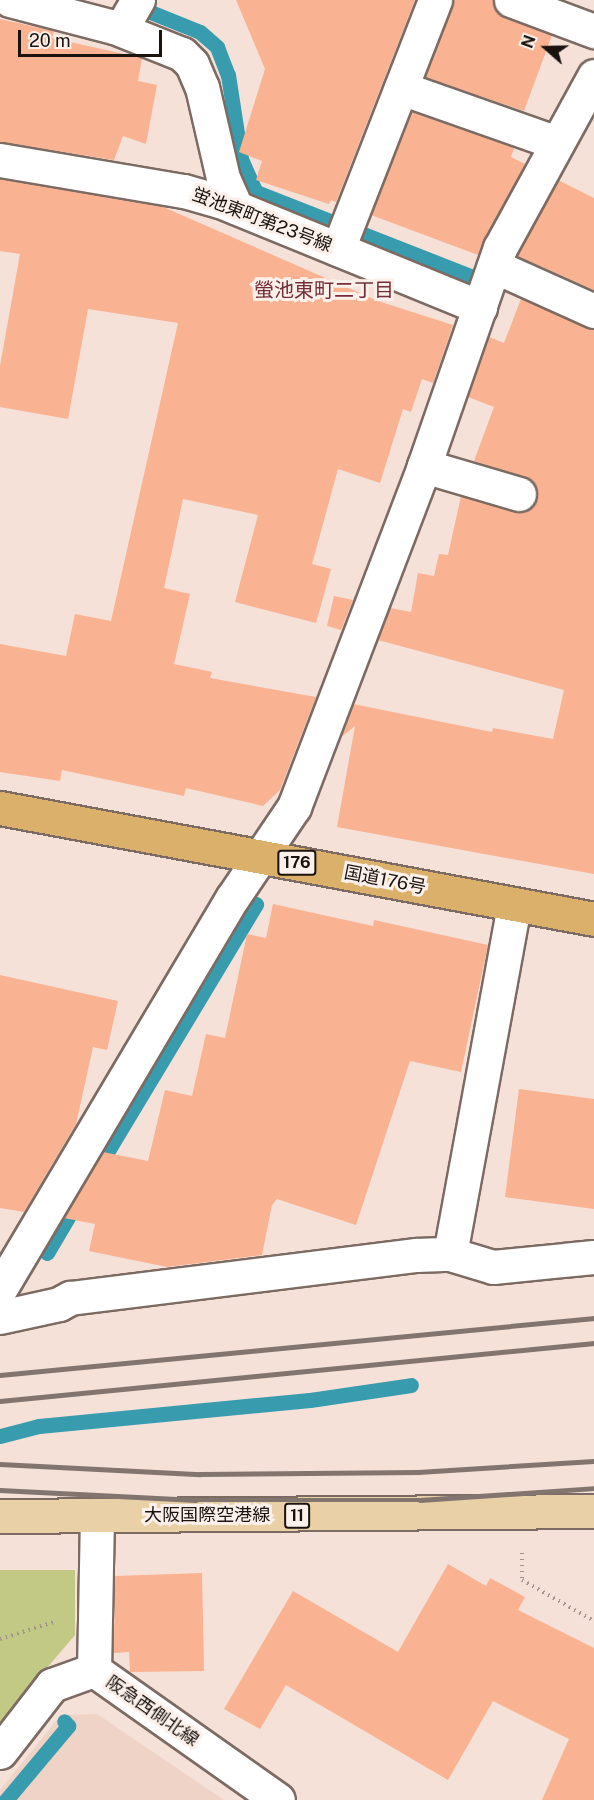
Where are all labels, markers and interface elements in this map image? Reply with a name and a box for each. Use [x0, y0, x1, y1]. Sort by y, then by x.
scale bar [21, 18, 165, 56]
north arrow [516, 18, 576, 78]
text: 20 m [29, 30, 71, 51]
text: N [518, 33, 540, 51]
street label: 蛍池東町第23号線 [189, 183, 335, 257]
district label: 螢池東町二丁目 [254, 278, 394, 302]
road number: 176 [276, 850, 318, 876]
street label: 国道176号 [342, 861, 428, 899]
road number: 11 [284, 1503, 310, 1529]
street label: 大阪国際空港線 [144, 1504, 270, 1526]
street label: 阪急西側北線 [102, 1671, 202, 1751]

